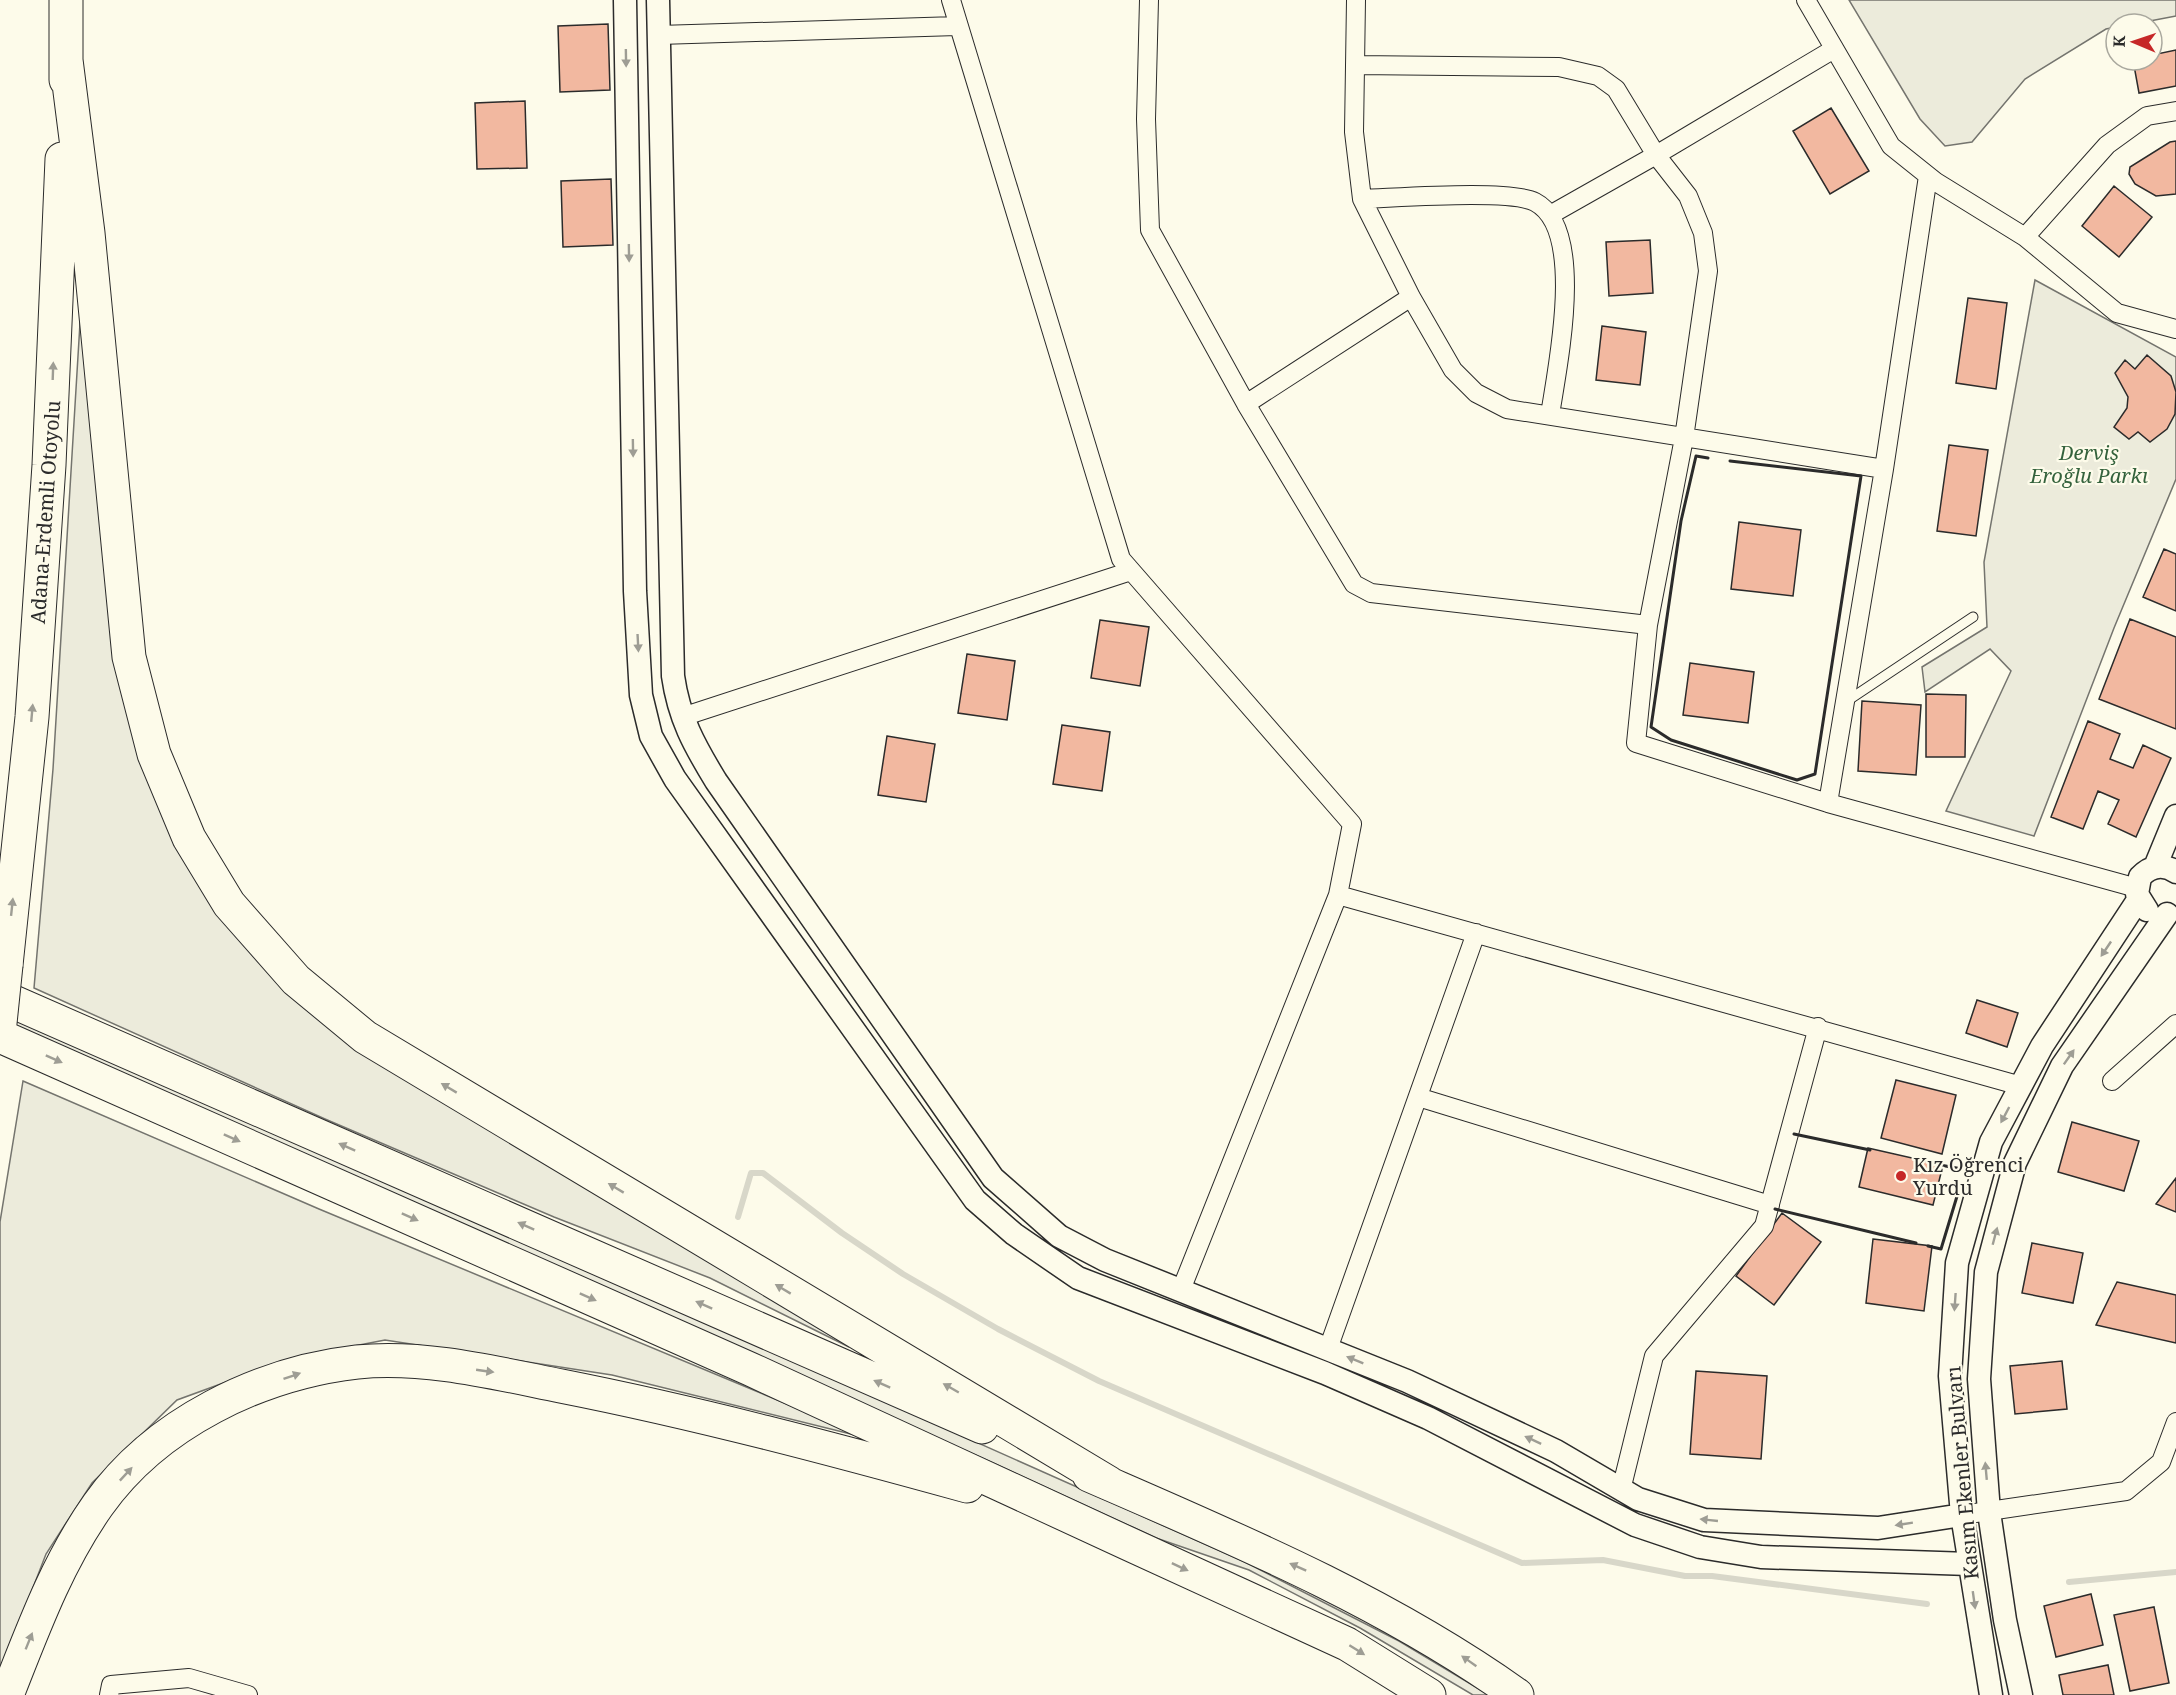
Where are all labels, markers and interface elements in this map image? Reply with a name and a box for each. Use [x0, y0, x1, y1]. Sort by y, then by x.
north arrow [2104, 12, 2164, 72]
text: K [2108, 35, 2130, 48]
one-way arrow [621, 49, 631, 68]
one-way arrow [625, 244, 634, 263]
one-way arrow [49, 362, 58, 381]
street label: Adana-Erdemli Otoyolu [24, 399, 66, 625]
one-way arrow [628, 439, 638, 458]
park label: Derviş Eroğlu Parkı [2029, 439, 2148, 489]
one-way arrow [634, 634, 643, 653]
one-way arrow [27, 703, 37, 722]
one-way arrow [7, 897, 17, 916]
one-way arrow [2100, 940, 2112, 956]
one-way arrow [2063, 1049, 2075, 1065]
one-way arrow [45, 1054, 62, 1063]
one-way arrow [441, 1082, 457, 1093]
one-way arrow [2000, 1107, 2010, 1124]
one-way arrow [223, 1134, 241, 1143]
one-way arrow [338, 1142, 356, 1152]
place label: Kız Öğrenci Yurdu [1912, 1151, 2024, 1201]
marker: Kız Öğrenci Yurdu [1894, 1169, 1908, 1183]
one-way arrow [608, 1183, 624, 1194]
one-way arrow [402, 1213, 419, 1222]
one-way arrow [516, 1221, 534, 1231]
one-way arrow [1991, 1227, 2001, 1245]
one-way arrow [774, 1284, 791, 1294]
one-way arrow [580, 1292, 597, 1301]
one-way arrow [1950, 1292, 1959, 1311]
one-way arrow [694, 1300, 712, 1310]
one-way arrow [1346, 1355, 1364, 1365]
street label: Kasım Ekenler Bulvarı [1939, 1364, 1985, 1581]
one-way arrow [475, 1367, 494, 1376]
one-way arrow [283, 1370, 301, 1380]
one-way arrow [874, 1379, 891, 1388]
one-way arrow [942, 1383, 959, 1393]
one-way arrow [1525, 1436, 1542, 1445]
one-way arrow [1981, 1462, 1991, 1481]
one-way arrow [119, 1467, 132, 1482]
one-way arrow [1700, 1515, 1719, 1525]
one-way arrow [1894, 1519, 1913, 1528]
one-way arrow [1172, 1563, 1189, 1572]
one-way arrow [1290, 1563, 1307, 1572]
one-way arrow [1970, 1591, 1979, 1610]
one-way arrow [25, 1632, 34, 1650]
one-way arrow [1349, 1645, 1365, 1656]
one-way arrow [1462, 1655, 1478, 1667]

